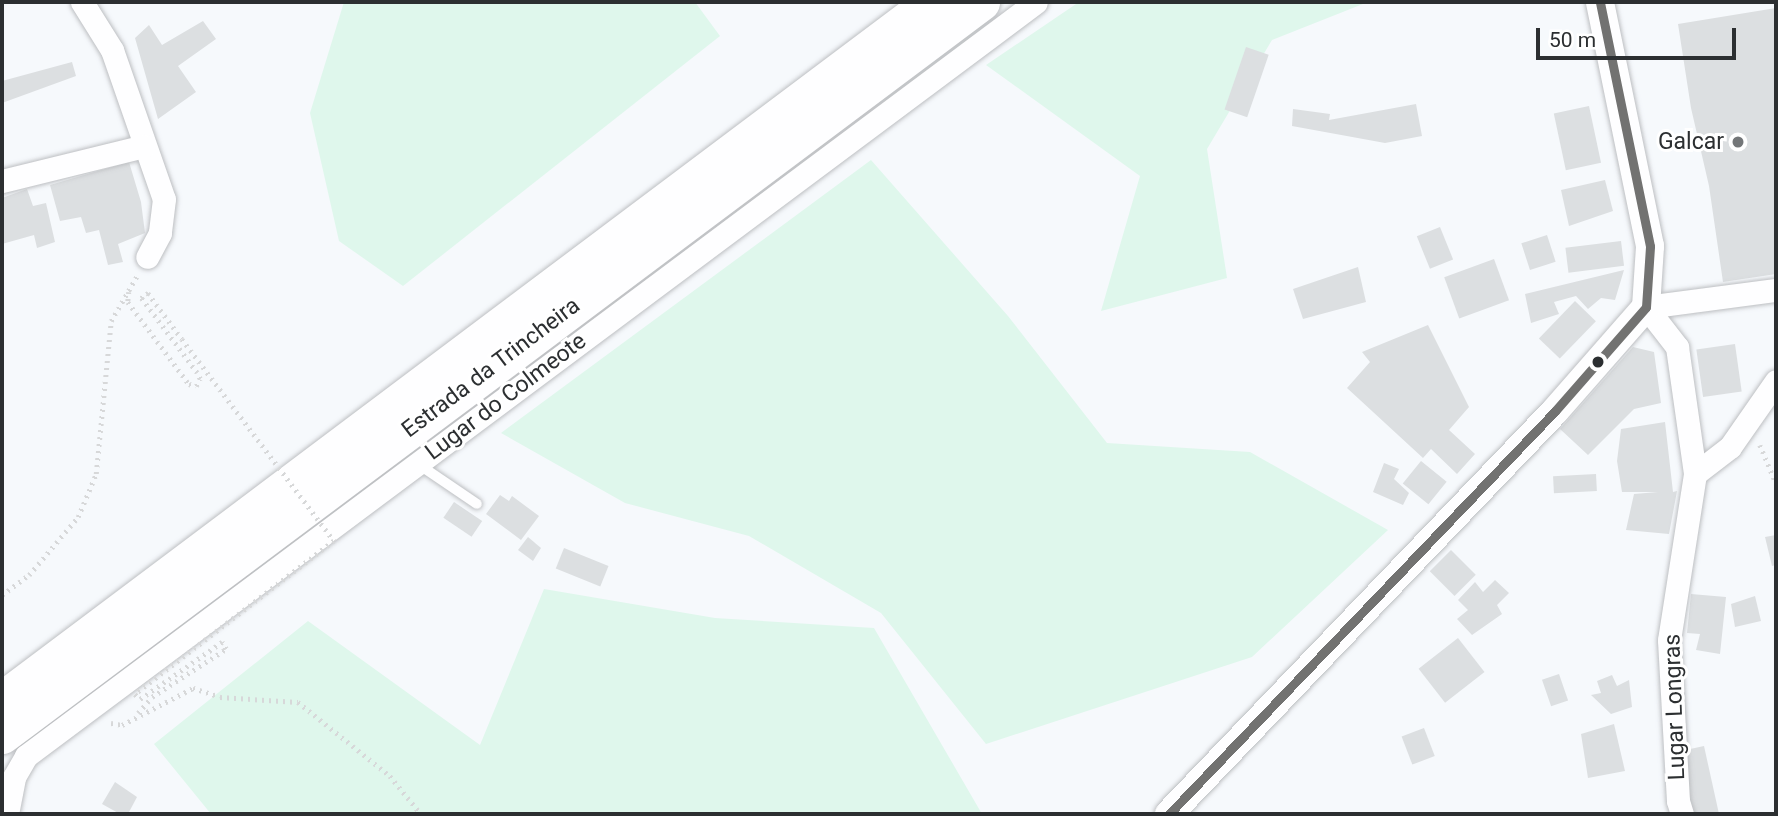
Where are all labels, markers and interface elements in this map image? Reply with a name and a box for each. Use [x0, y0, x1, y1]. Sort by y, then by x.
scale bar [1540, 14, 1740, 58]
text: 50 m [1549, 28, 1596, 52]
place label: Galcar [1658, 128, 1724, 156]
marker: Galcar [1730, 134, 1746, 150]
street label: Estrada da Trincheira [396, 292, 586, 444]
street label: Lugar do Colmeote [420, 328, 592, 466]
unlabelled marker [1591, 355, 1605, 369]
street label: Lugar Longras [1659, 633, 1691, 781]

